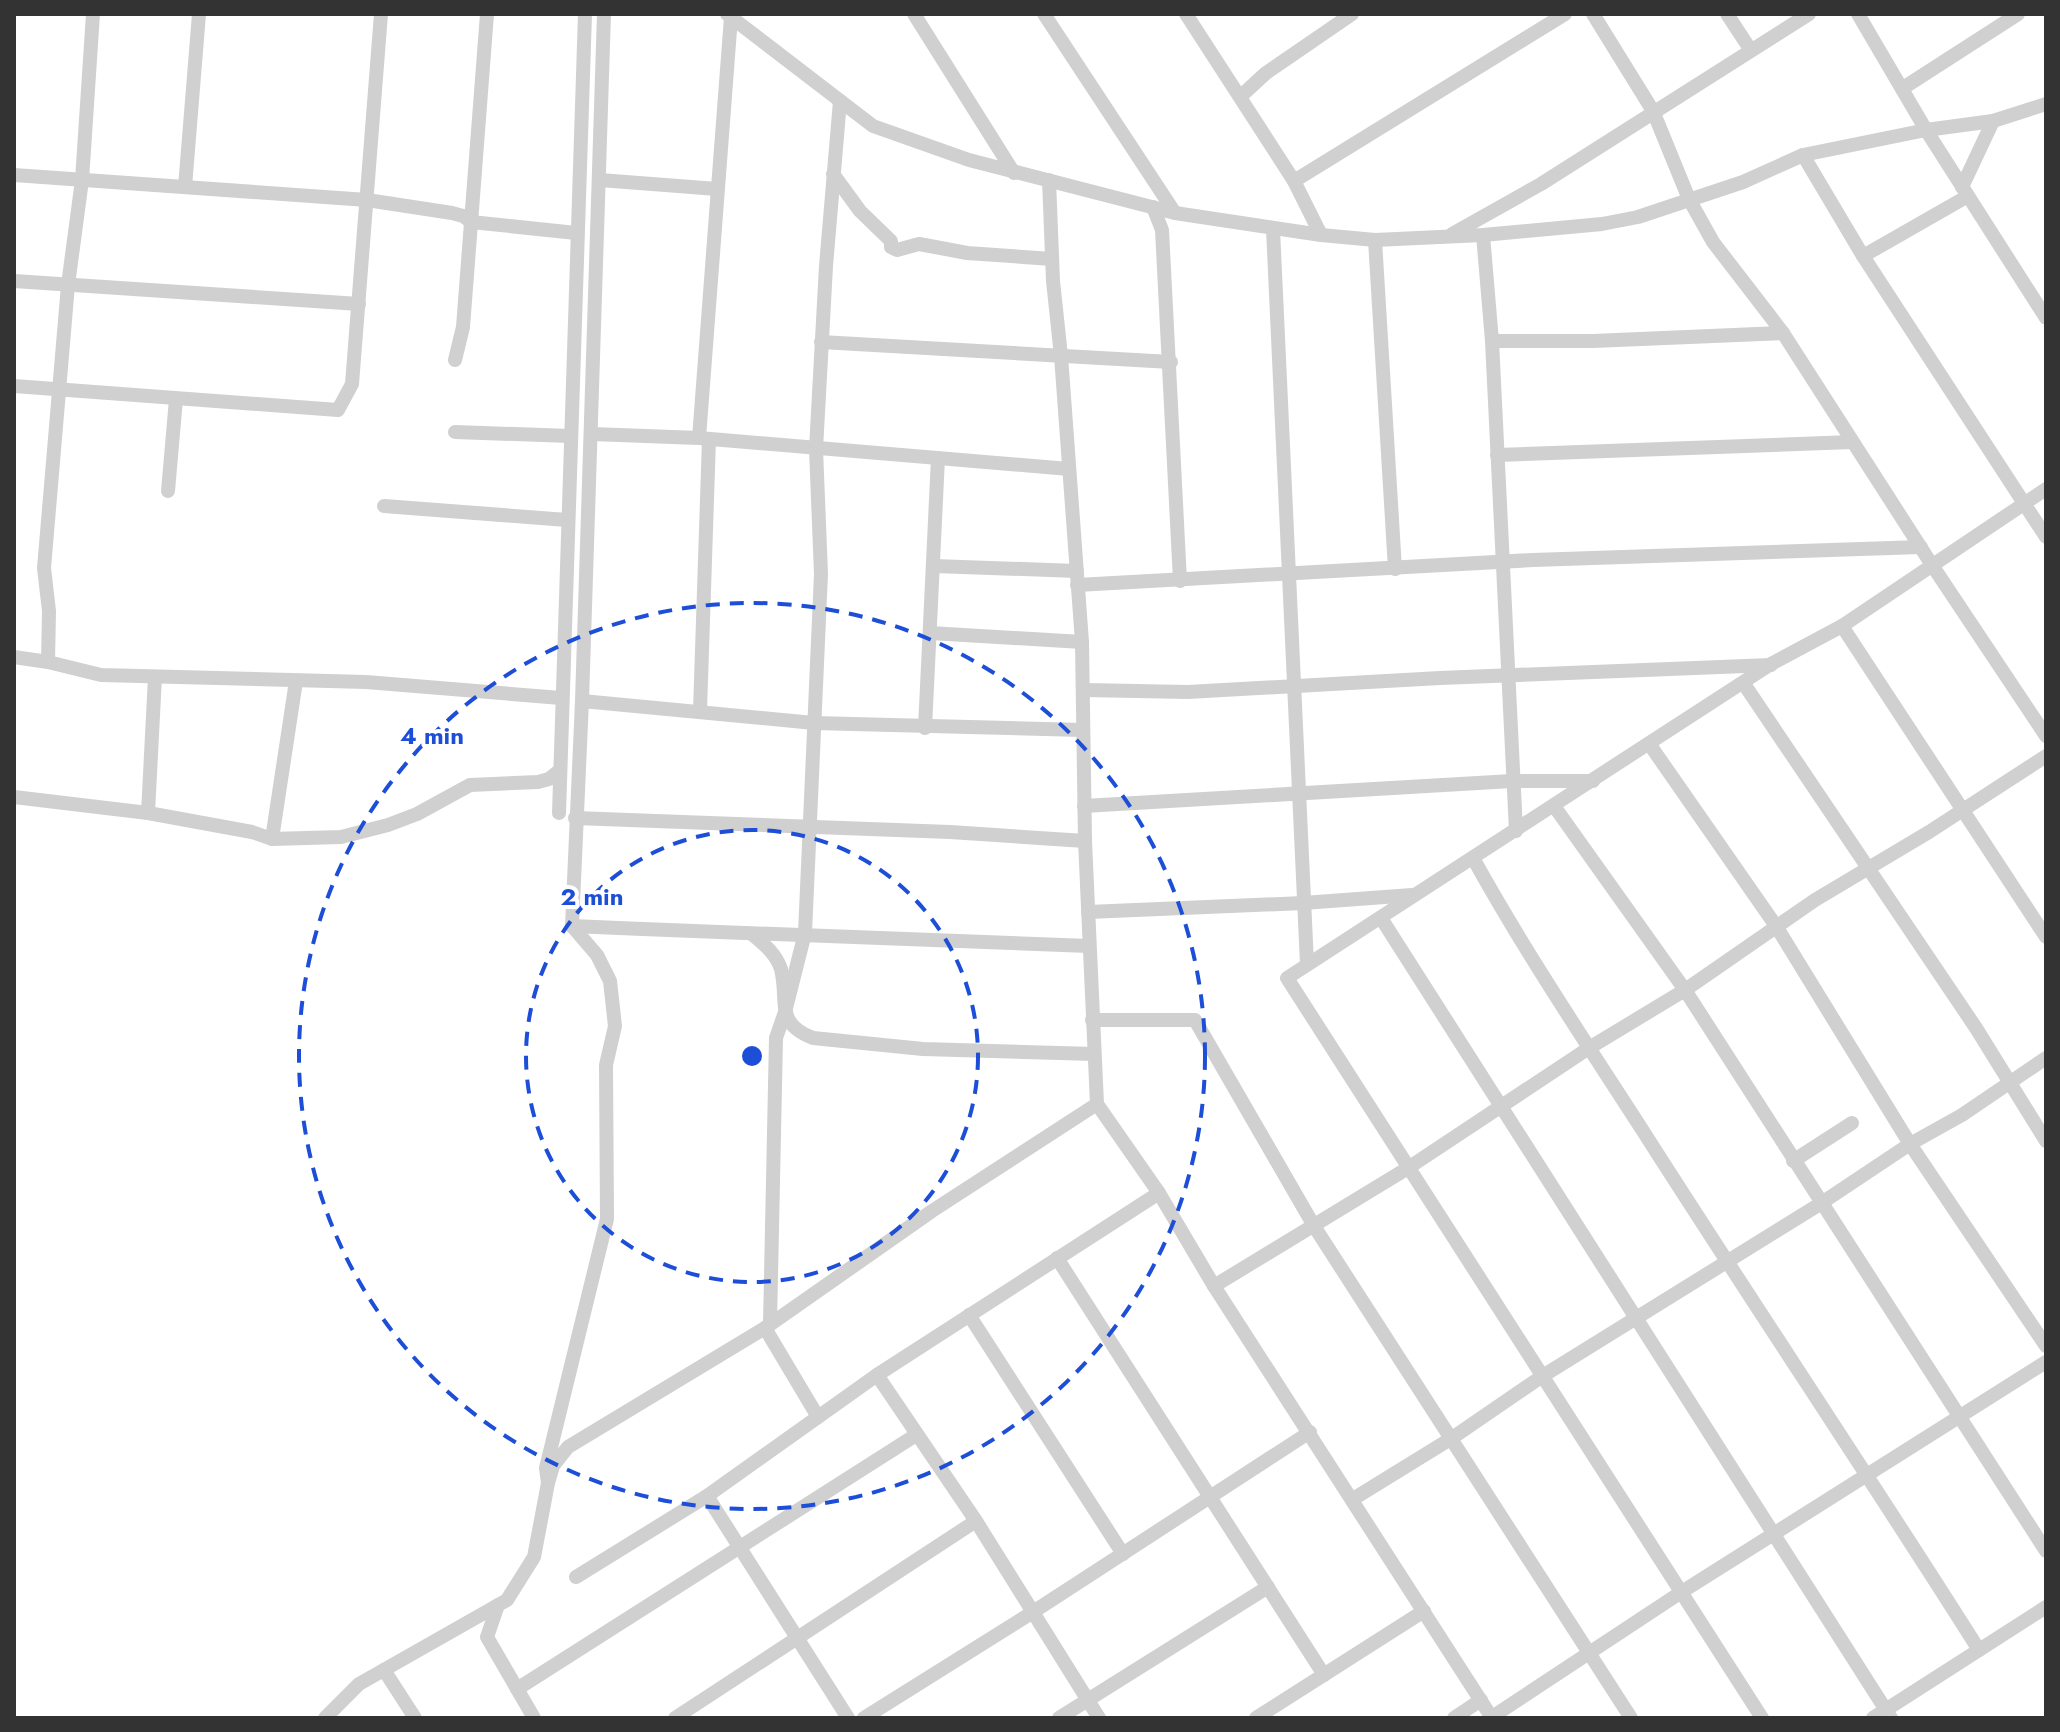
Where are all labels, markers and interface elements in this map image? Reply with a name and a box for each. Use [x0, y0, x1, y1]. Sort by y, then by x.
text: 4 min [400, 718, 464, 753]
text: 2 min [560, 879, 624, 914]
centre of rings [738, 1042, 766, 1070]

